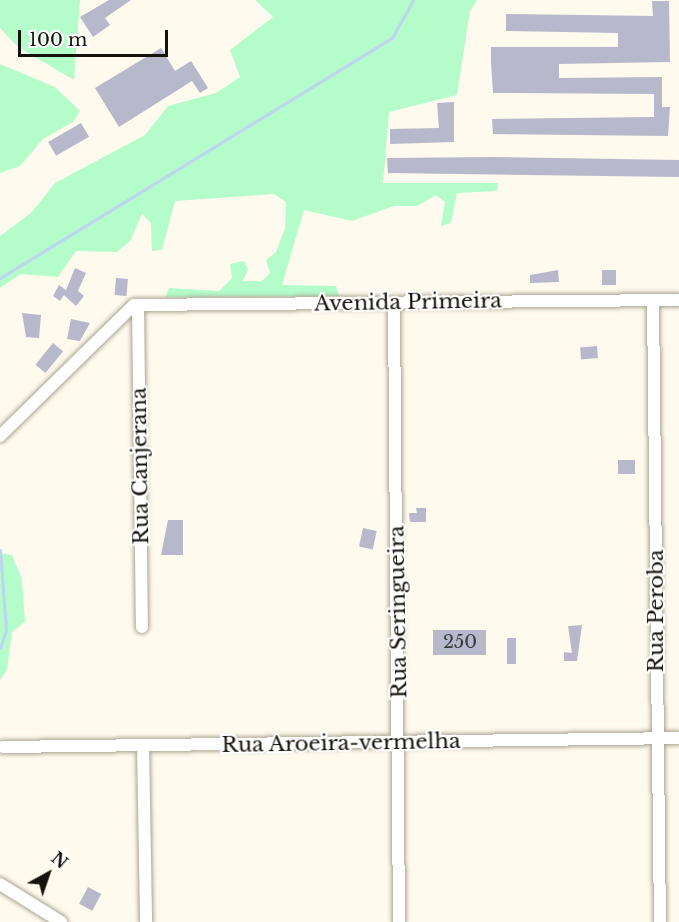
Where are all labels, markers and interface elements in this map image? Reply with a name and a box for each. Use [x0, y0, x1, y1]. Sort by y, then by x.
scale bar [21, 18, 171, 56]
text: 100 m [29, 29, 87, 51]
street label: Avenida Primeira [314, 288, 502, 316]
street label: Rua Canjerana [126, 387, 154, 545]
street label: Rua Seringueira [384, 525, 412, 699]
street label: Rua Peroba [643, 550, 669, 672]
house number: 250 [443, 631, 477, 653]
street label: Rua Aroeira-vermelha [221, 728, 461, 758]
north arrow [18, 844, 78, 904]
text: N [47, 848, 72, 873]

